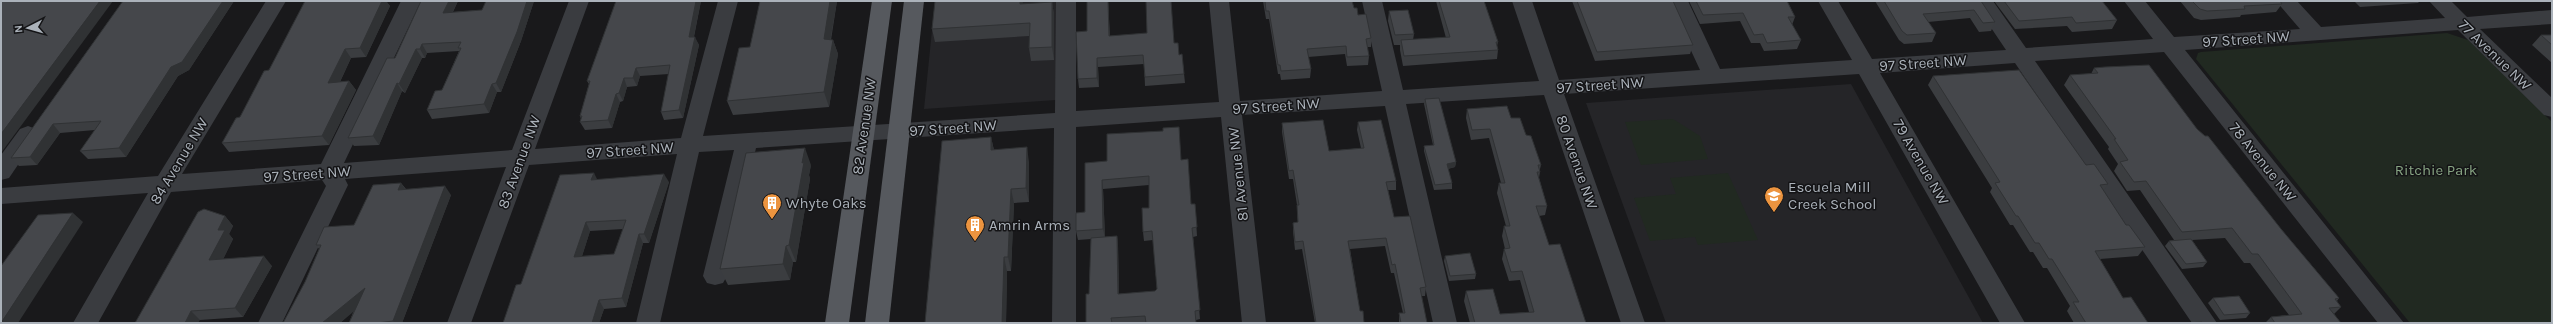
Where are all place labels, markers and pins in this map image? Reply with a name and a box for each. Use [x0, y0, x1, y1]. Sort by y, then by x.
place label: Escuela Mill Creek School [1788, 178, 1877, 213]
school or university icon: Escuela Mill Creek School [1763, 185, 1785, 213]
building icon: Whyte Oaks [761, 192, 783, 220]
place label: Whyte Oaks [786, 194, 867, 212]
building icon: Amrin Arms [964, 214, 986, 242]
place label: Amrin Arms [989, 216, 1070, 234]

